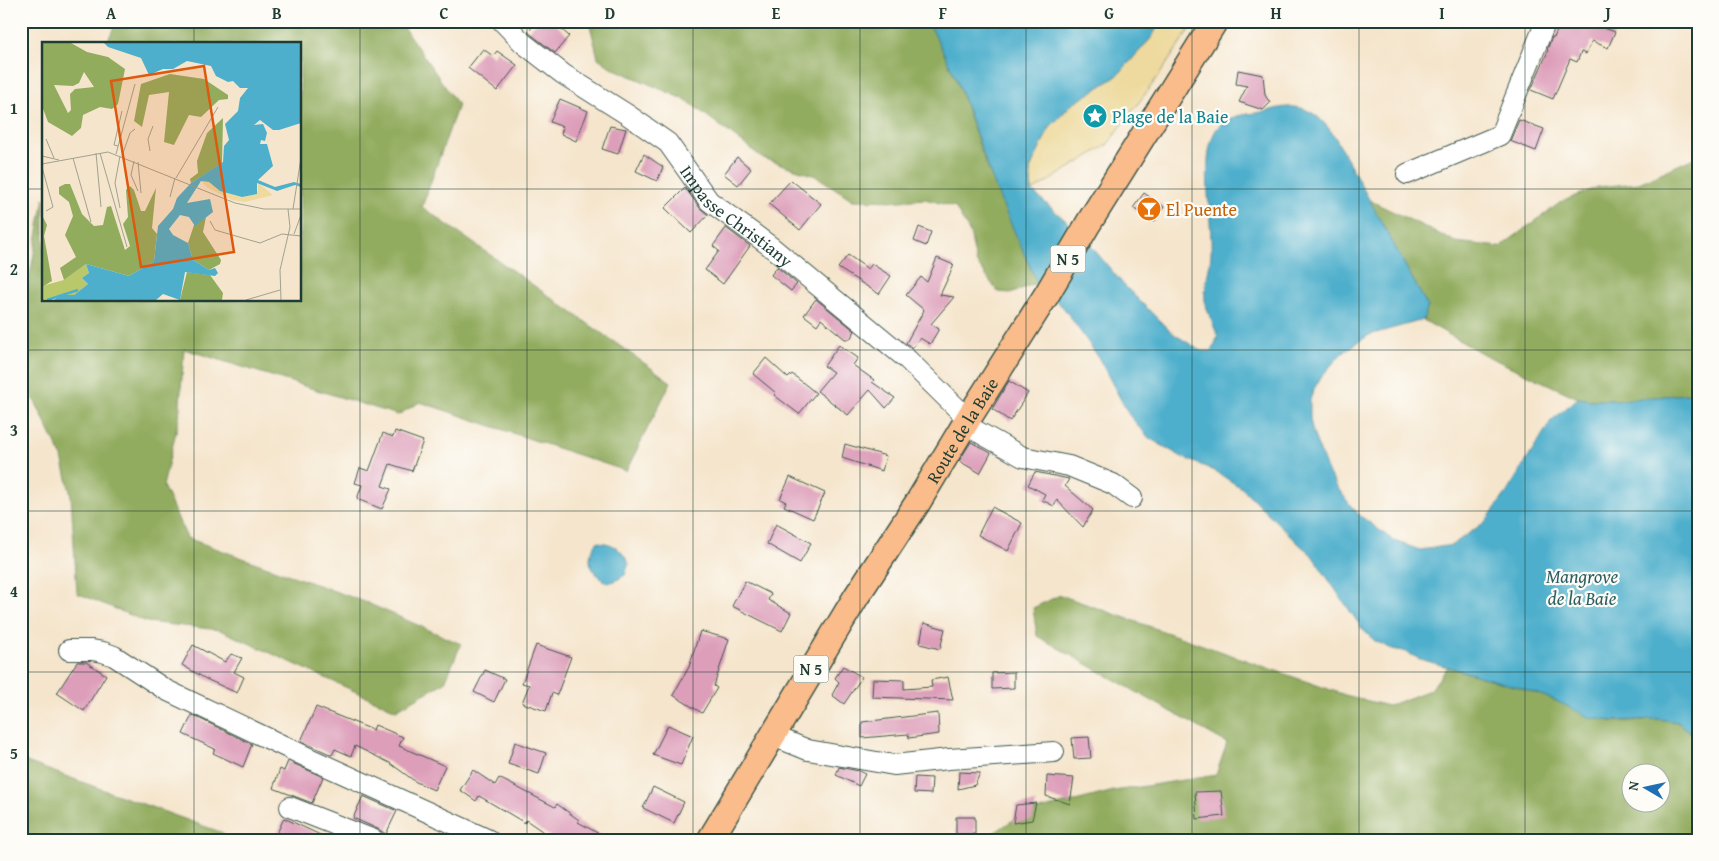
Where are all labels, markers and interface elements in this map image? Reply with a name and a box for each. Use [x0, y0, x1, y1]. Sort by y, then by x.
text: A [106, 1, 117, 25]
text: B [272, 1, 282, 25]
text: C [439, 1, 449, 25]
text: D [605, 1, 615, 25]
text: E [772, 1, 781, 25]
text: F [939, 1, 947, 25]
text: G [1104, 1, 1114, 25]
text: H [1270, 1, 1282, 25]
text: I [1439, 1, 1445, 25]
text: J [1602, 1, 1611, 25]
inset map [42, 42, 301, 301]
text: 1 [10, 96, 18, 120]
place icon: Plage de la Baie [1082, 103, 1108, 129]
place label: Plage de la Baie [1112, 103, 1228, 130]
street label: Impasse Christiany [674, 159, 799, 273]
bar icon: El Puente [1136, 196, 1162, 222]
place label: El Puente [1166, 196, 1237, 223]
road number: N 5 [1050, 245, 1086, 272]
text: 2 [10, 257, 18, 281]
street label: Route de la Baie [919, 372, 1005, 488]
text: 3 [10, 418, 18, 442]
water label: Mangrove de la Baie [1546, 562, 1618, 612]
text: 4 [10, 579, 18, 603]
road number: N 5 [794, 656, 828, 682]
text: 5 [10, 741, 18, 765]
north arrow [1622, 764, 1672, 814]
text: N [1623, 779, 1644, 792]

